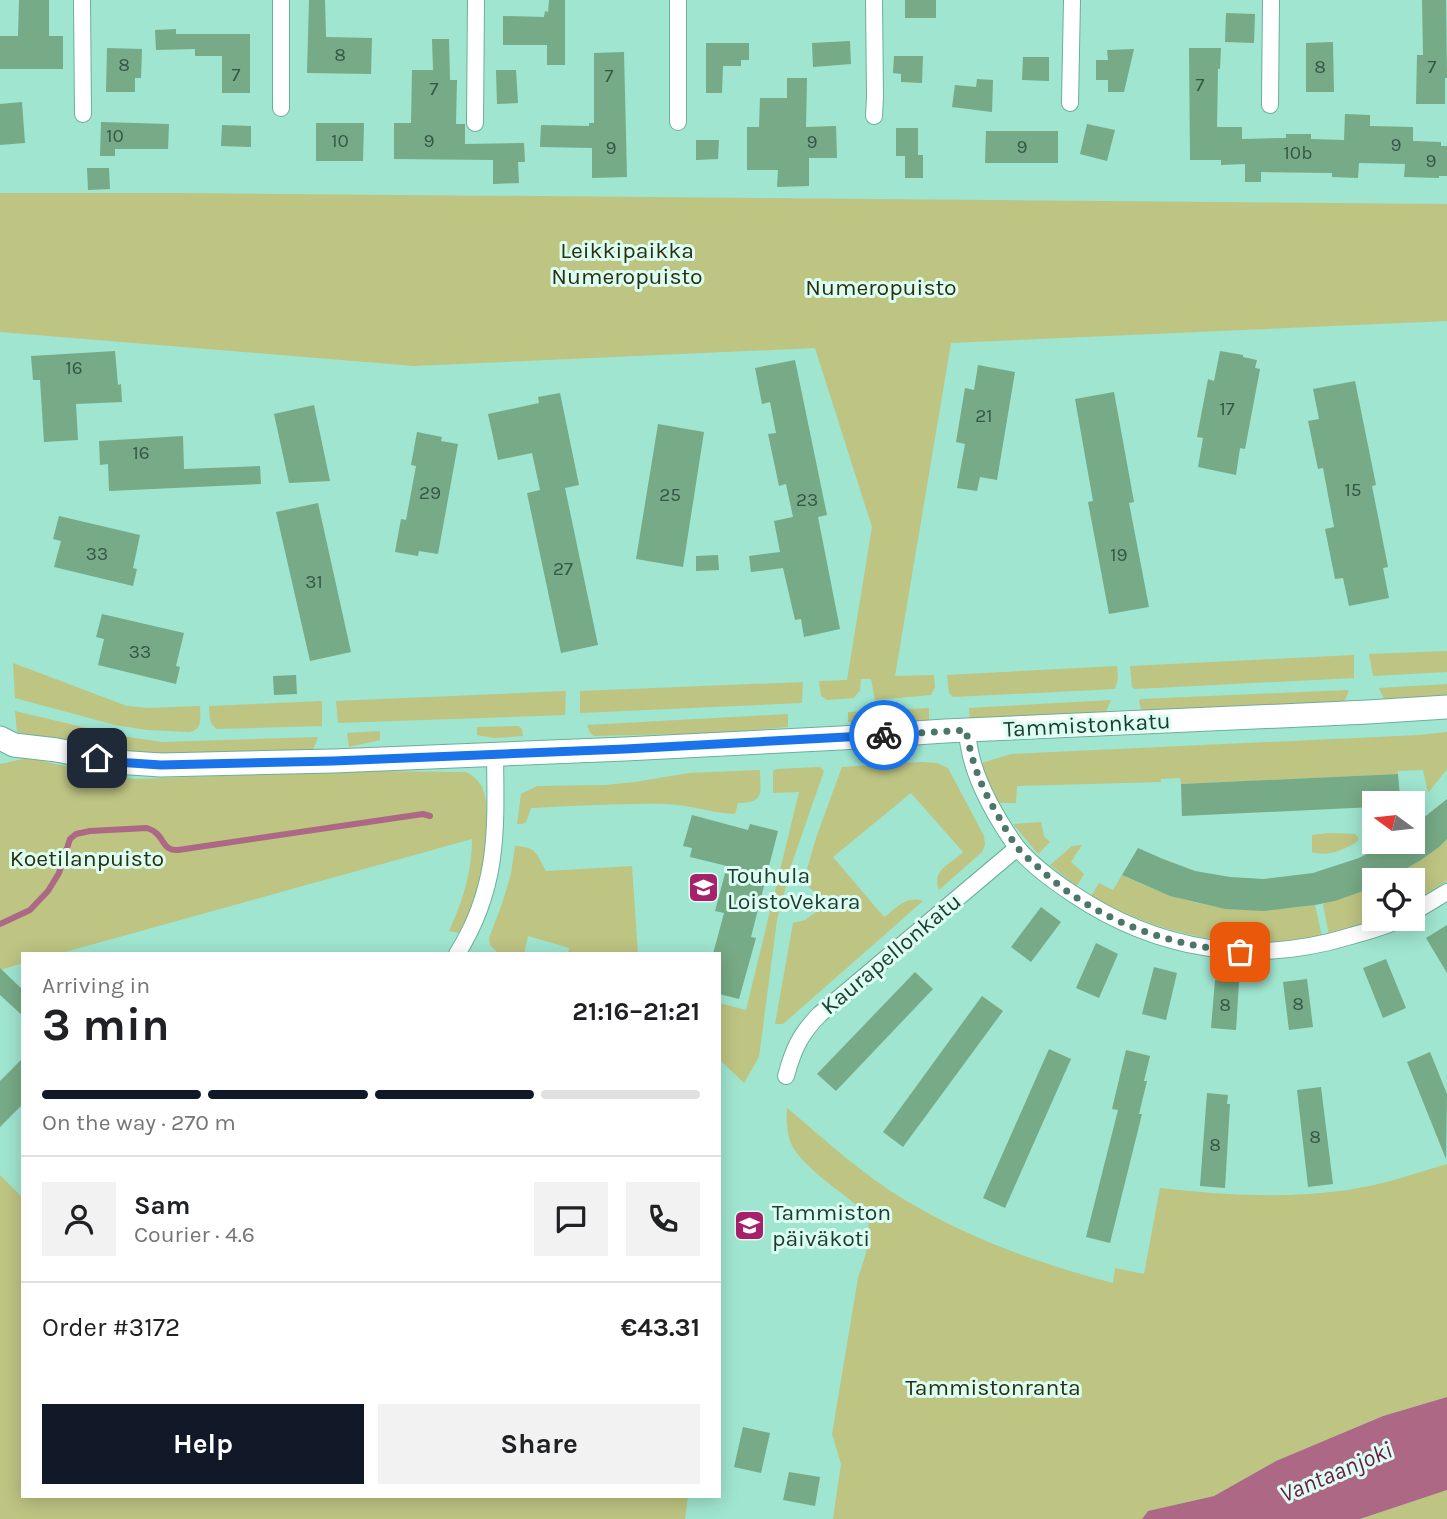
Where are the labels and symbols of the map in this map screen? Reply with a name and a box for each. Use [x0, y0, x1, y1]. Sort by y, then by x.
house number: 8 [334, 44, 346, 66]
house number: 8 [118, 54, 130, 76]
house number: 8 [1314, 56, 1326, 78]
house number: 7 [1428, 56, 1437, 78]
house number: 7 [232, 64, 241, 86]
house number: 7 [605, 65, 614, 87]
house number: 7 [1196, 74, 1205, 96]
house number: 7 [430, 78, 439, 100]
house number: 10 [106, 125, 124, 147]
house number: 10 [331, 130, 349, 152]
house number: 9 [423, 130, 435, 152]
house number: 9 [806, 131, 818, 153]
house number: 9 [1390, 134, 1402, 156]
house number: 9 [1016, 136, 1028, 158]
house number: 9 [605, 137, 617, 159]
house number: 10b [1284, 142, 1312, 164]
house number: 9 [1425, 150, 1437, 172]
park label: Leikkipaikka Numeropuisto [551, 237, 703, 290]
park label: Numeropuisto [805, 274, 957, 301]
house number: 16 [65, 357, 83, 379]
house number: 17 [1219, 398, 1235, 420]
house number: 21 [975, 405, 993, 427]
house number: 16 [132, 442, 150, 464]
house number: 15 [1344, 479, 1362, 501]
house number: 29 [419, 482, 441, 504]
house number: 25 [659, 484, 681, 506]
house number: 23 [796, 489, 818, 511]
house number: 33 [86, 543, 108, 565]
house number: 19 [1110, 544, 1128, 566]
house number: 27 [553, 558, 573, 580]
house number: 31 [305, 571, 323, 593]
house number: 33 [129, 641, 151, 663]
courier [849, 700, 919, 770]
street label: Tammistonkatu [1003, 707, 1171, 743]
pin [67, 728, 127, 788]
north arrow [1362, 791, 1424, 854]
park label: Koetilanpuisto [10, 845, 164, 872]
place label: Touhula LoistoVekara [727, 862, 860, 915]
school or university icon: Touhula LoistoVekara [687, 871, 721, 905]
street label: Kaurapellonkatu [816, 888, 966, 1020]
pin [1210, 922, 1270, 982]
house number: 8 [1292, 993, 1304, 1015]
house number: 8 [1219, 994, 1231, 1016]
house number: 8 [1309, 1126, 1321, 1148]
house number: 8 [1209, 1134, 1221, 1156]
place label: Tammiston päiväkoti [772, 1199, 891, 1252]
school or university icon: Tammiston päiväkoti [732, 1208, 766, 1242]
park label: Tammistonranta [905, 1374, 1081, 1401]
water label: Vantaanjoki [1276, 1436, 1396, 1508]

